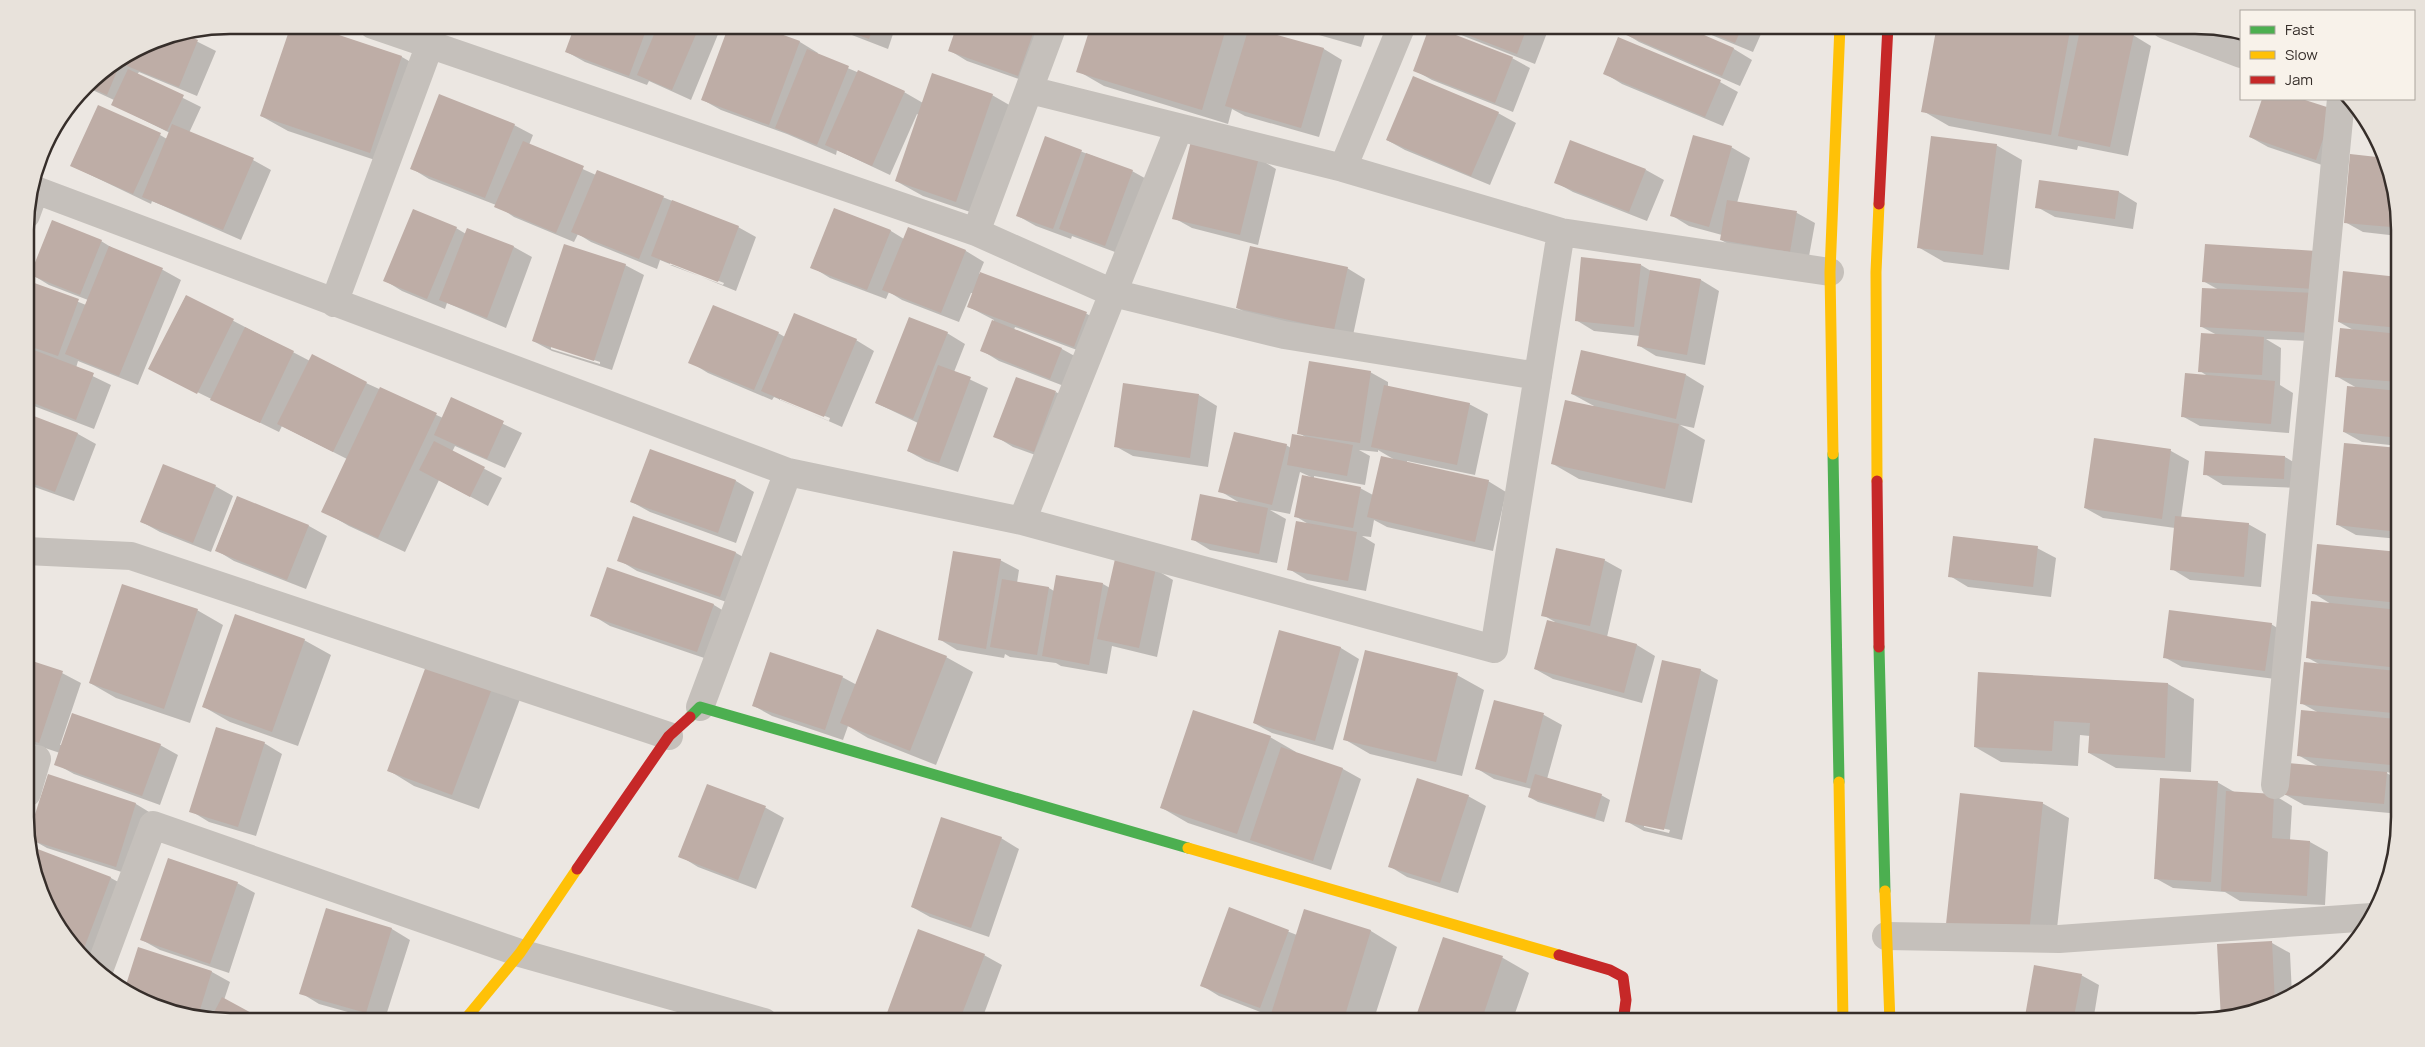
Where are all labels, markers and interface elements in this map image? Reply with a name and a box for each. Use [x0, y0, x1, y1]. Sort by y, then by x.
legend [2240, 10, 2415, 100]
text: Fast [2285, 19, 2314, 40]
text: Slow [2285, 44, 2318, 65]
text: Jam [2285, 69, 2313, 90]

